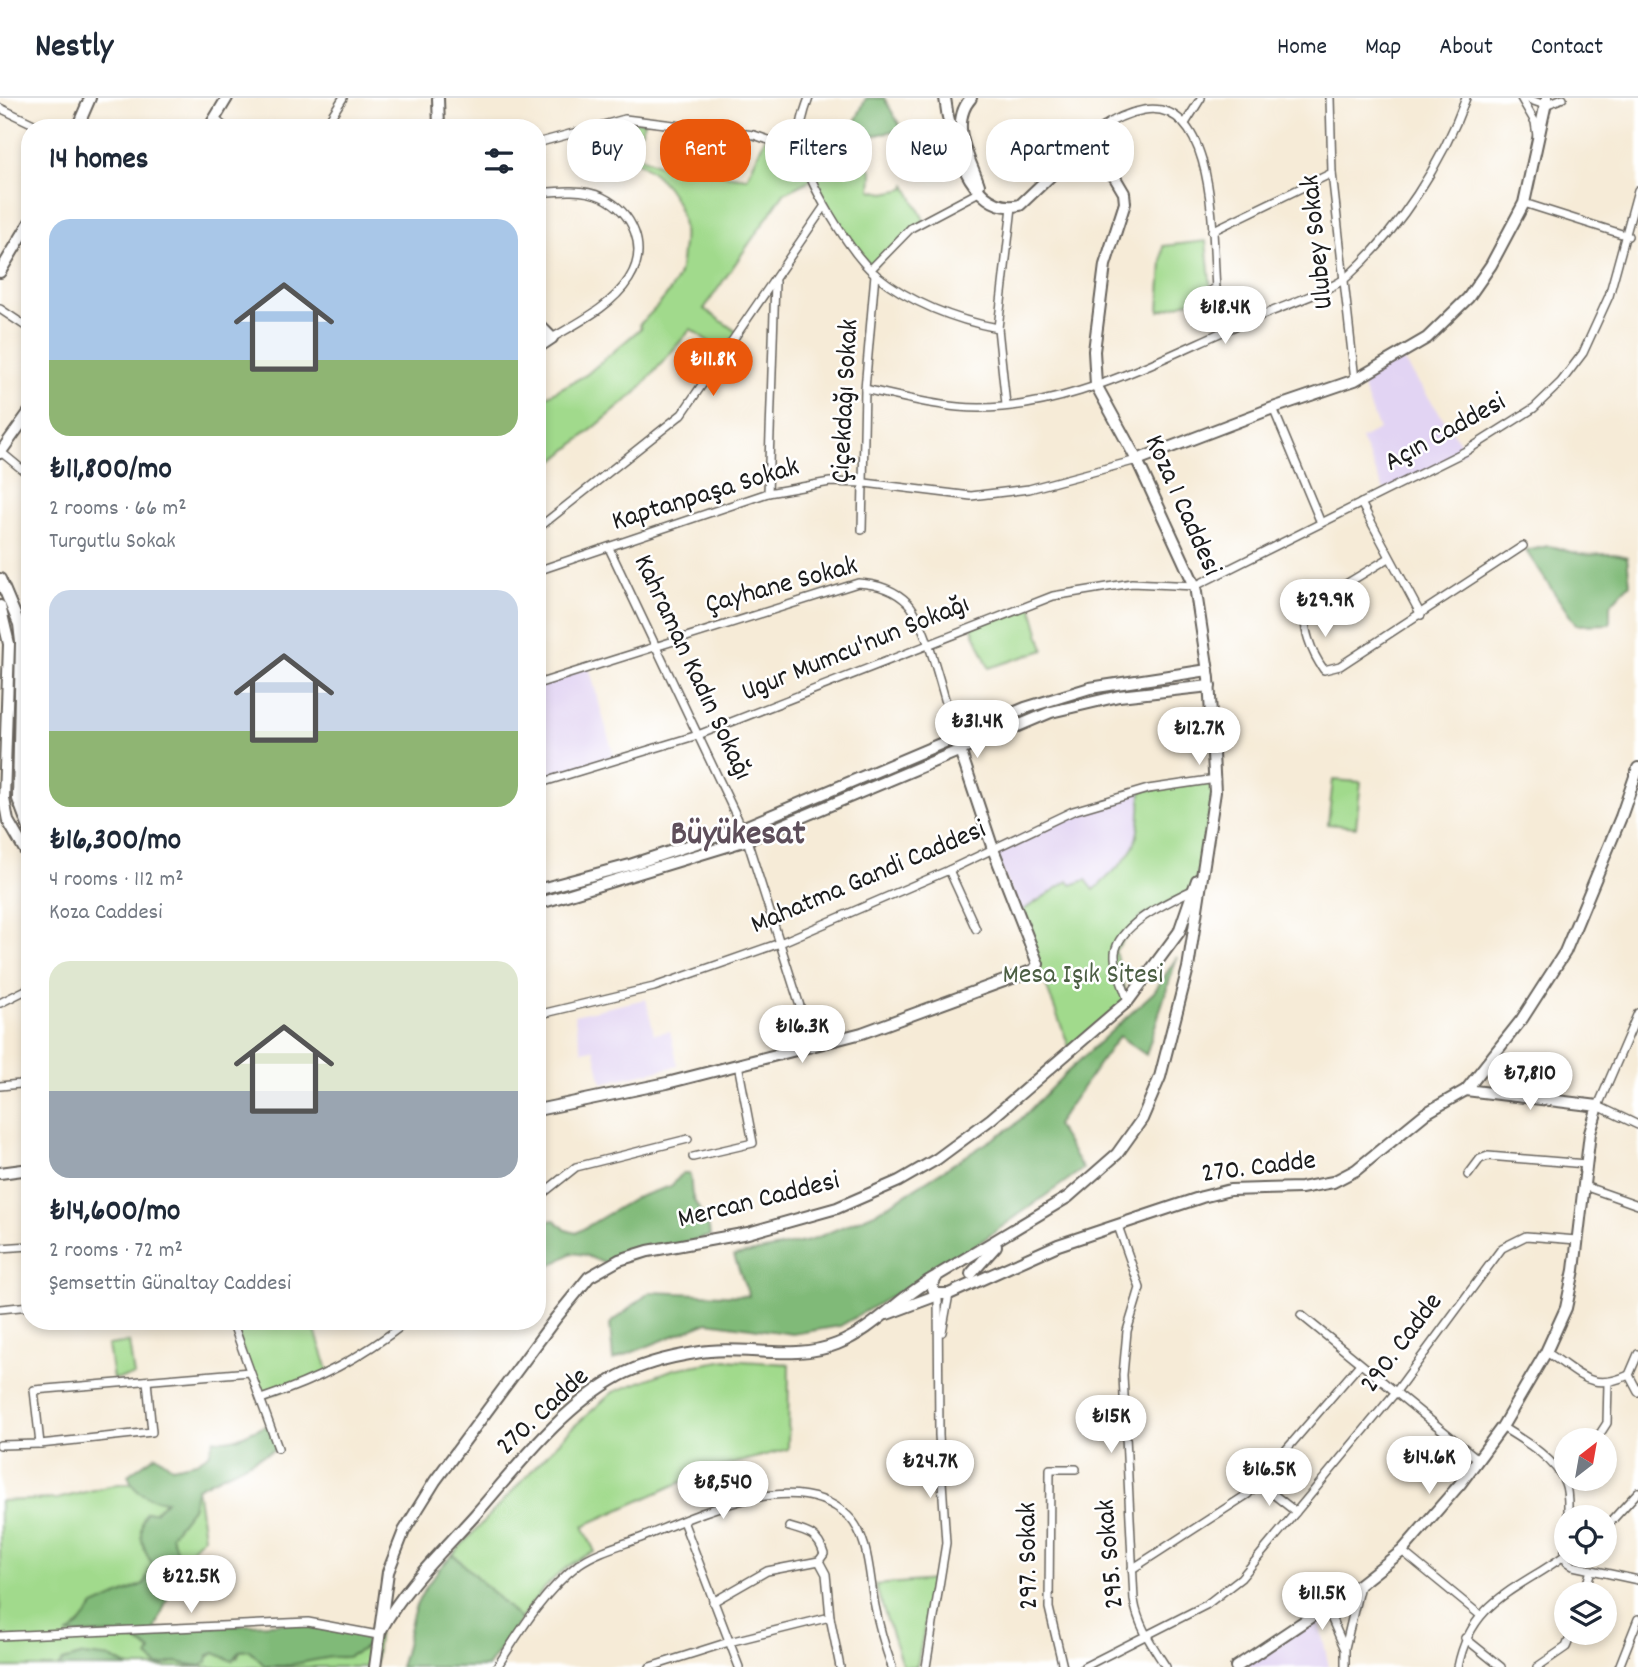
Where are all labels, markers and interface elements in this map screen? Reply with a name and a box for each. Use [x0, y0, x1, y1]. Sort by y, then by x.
text: Nestly [35, 25, 113, 72]
text: Home [1277, 31, 1327, 65]
text: Map [1365, 31, 1401, 65]
text: About [1439, 31, 1493, 65]
text: Contact [1531, 31, 1603, 65]
chip: Buy [567, 119, 646, 182]
chip: Rent [660, 119, 751, 182]
chip: Filters [765, 119, 872, 182]
chip: New [886, 119, 972, 182]
chip: Apartment [986, 119, 1134, 182]
text: 14 homes [49, 140, 148, 183]
icon: filters [480, 142, 518, 180]
street label: Ulubey Sokak [1292, 173, 1346, 311]
icon: home [221, 264, 347, 390]
pin: ₺18.4K [1168, 286, 1282, 346]
text: ₺18.4K [1199, 292, 1251, 325]
street label: Çiçekdağı Sokak [823, 318, 871, 484]
pin: ₺11.8K [656, 338, 770, 398]
text: ₺11.8K [690, 344, 736, 377]
street label: Açın Caddesi [1378, 384, 1514, 484]
street label: Koza 1 Caddesi [1132, 429, 1230, 583]
street label: Kaptanpaşa Sokak [607, 449, 805, 543]
text: ₺11,800/mo [49, 450, 172, 493]
text: 2 rooms · 66 m² [49, 493, 187, 526]
text: Turgutlu Sokak [49, 526, 176, 559]
street label: Çayhane Sokak [701, 547, 863, 627]
street label: Kahraman Kadın Sokağı [621, 549, 761, 787]
pin: ₺29.9K [1268, 580, 1382, 639]
text: ₺29.9K [1296, 585, 1354, 618]
street label: Ugur Mumcu'nun Sokağı [736, 586, 976, 714]
icon: home [221, 635, 347, 761]
pin: ₺31.4K [920, 700, 1034, 760]
text: ₺31.4K [951, 706, 1003, 739]
pin: ₺12.7K [1142, 708, 1256, 767]
text: ₺12.7K [1173, 713, 1225, 746]
district label: Büyükesat [671, 811, 805, 861]
street label: Mahatma Gandi Caddesi [745, 811, 993, 947]
text: ₺16,300/mo [49, 821, 181, 864]
text: 4 rooms · 112 m² [49, 864, 184, 897]
text: Koza Caddesi [49, 897, 162, 930]
park label: Mesa Işık Sitesi [1003, 957, 1163, 997]
icon: home [221, 1006, 347, 1132]
pin: ₺16.3K [745, 1006, 859, 1065]
text: ₺16.3K [775, 1011, 829, 1044]
pin: ₺7,810 [1473, 1052, 1587, 1112]
text: ₺7,810 [1504, 1058, 1556, 1091]
street label: 270. Cadde [1200, 1142, 1318, 1196]
street label: Mercan Caddesi [674, 1163, 844, 1241]
text: ₺14,600/mo [49, 1192, 180, 1235]
text: 2 rooms · 72 m² [49, 1235, 183, 1268]
text: Şemsettin Günaltay Caddesi [49, 1268, 291, 1301]
street label: 290. Cadde [1352, 1285, 1454, 1403]
street label: 270. Cadde [488, 1359, 600, 1467]
pin: ₺15K [1070, 1396, 1152, 1455]
text: ₺15K [1091, 1401, 1131, 1434]
north arrow [1554, 1428, 1617, 1491]
map controls [1554, 1428, 1617, 1645]
pin: ₺14.6K [1372, 1436, 1486, 1496]
pin: ₺24.7K [873, 1440, 987, 1500]
text: ₺14.6K [1402, 1442, 1456, 1475]
text: ₺24.7K [902, 1446, 958, 1479]
pin: ₺16.5K [1212, 1448, 1326, 1508]
text: ₺16.5K [1242, 1454, 1296, 1487]
pin: ₺8,540 [666, 1462, 780, 1521]
text: ₺8,540 [693, 1467, 753, 1500]
street label: 295. Sokak [1087, 1497, 1137, 1611]
street label: 297. Sokak [1009, 1502, 1051, 1610]
button: locate [1554, 1505, 1617, 1568]
pin: ₺22.5K [134, 1556, 248, 1615]
text: ₺22.5K [162, 1561, 220, 1594]
pin: ₺11.5K [1265, 1572, 1379, 1632]
text: ₺11.5K [1298, 1578, 1346, 1611]
button: layers [1554, 1582, 1617, 1645]

